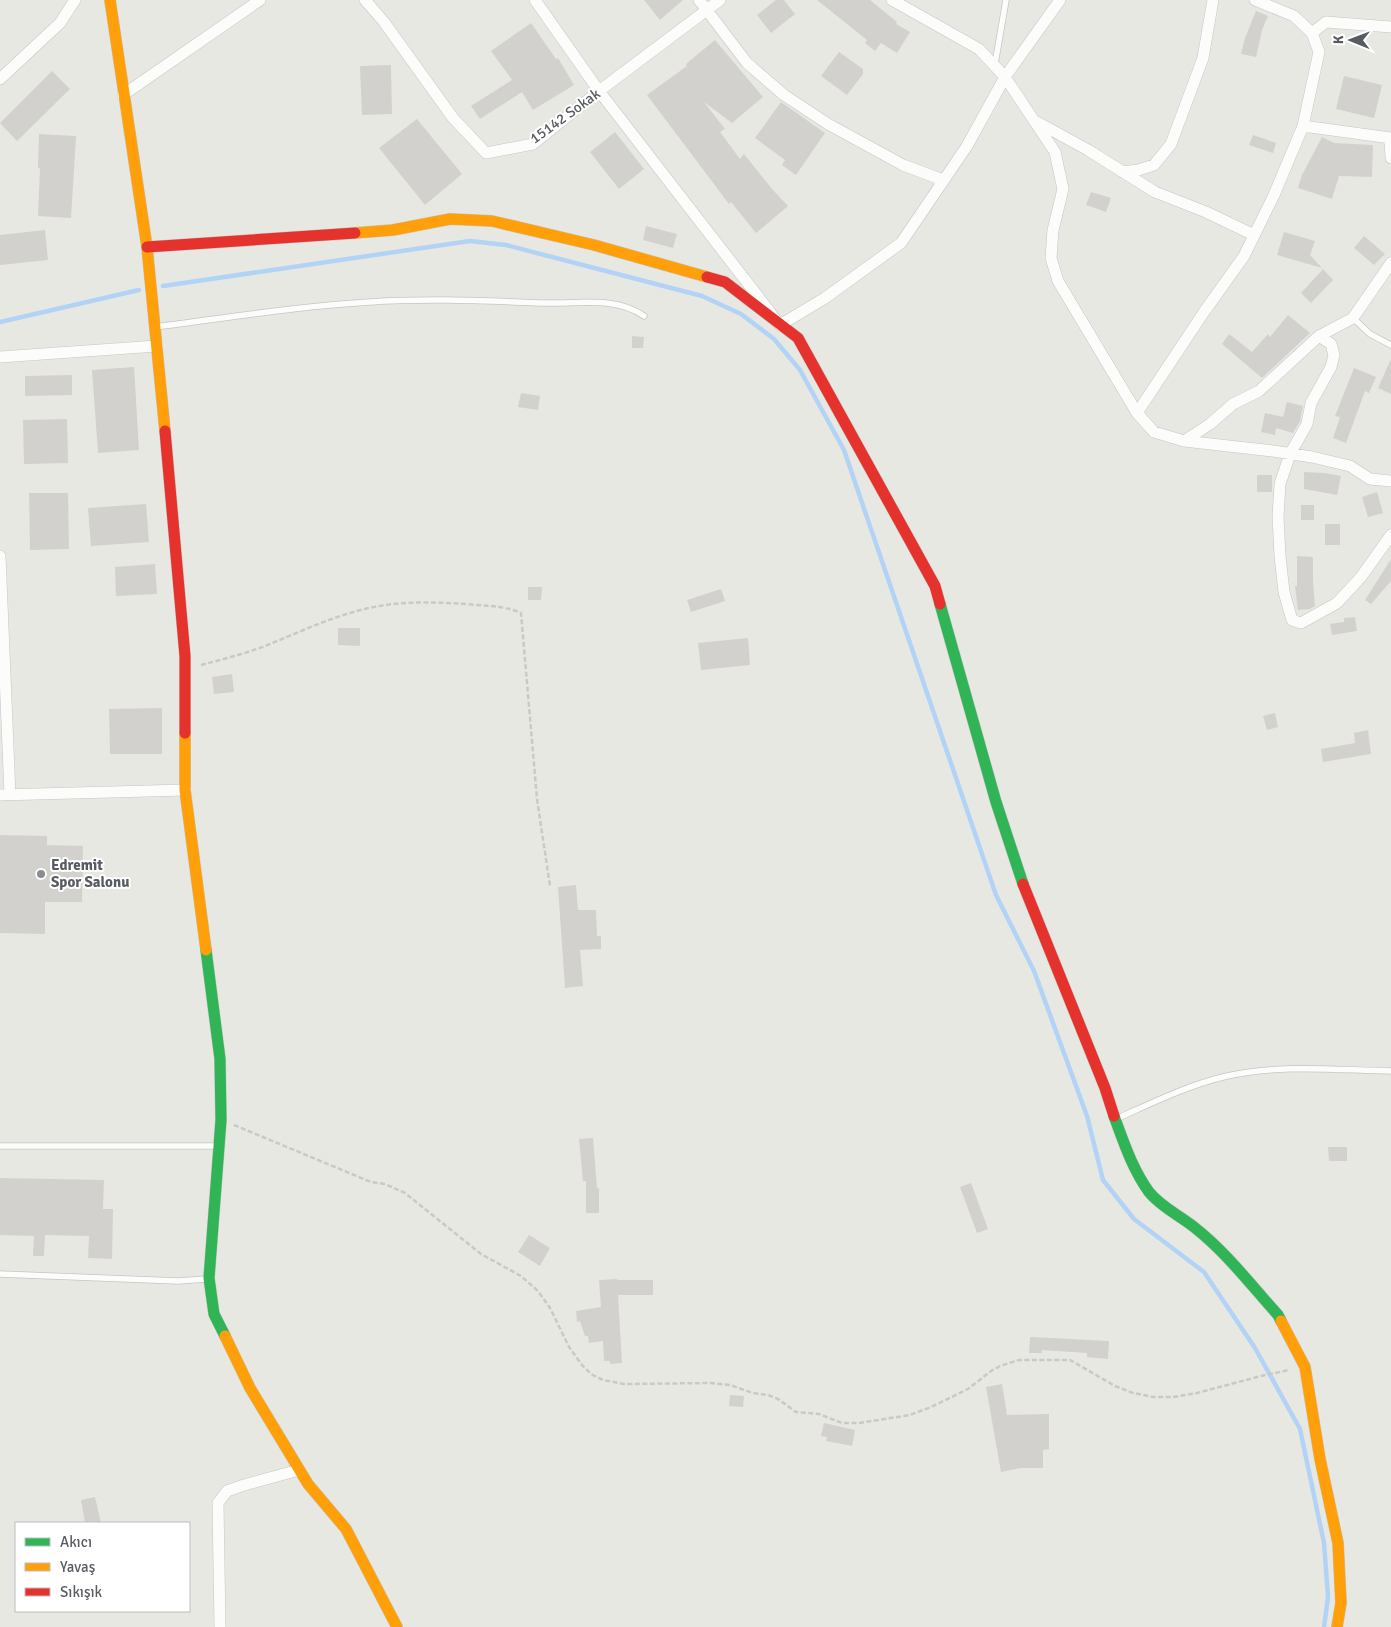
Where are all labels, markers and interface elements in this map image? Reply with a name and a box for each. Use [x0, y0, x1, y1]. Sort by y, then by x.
north arrow [1326, 15, 1376, 65]
text: K [1330, 35, 1347, 44]
street label: 15142 Sokak [526, 84, 604, 148]
place label: Edremit Spor Salonu [51, 856, 129, 891]
marker: Edremit Spor Salonu [35, 868, 47, 880]
legend [15, 1522, 190, 1612]
text: Akıcı [60, 1533, 92, 1551]
text: Yavaş [60, 1558, 96, 1576]
text: Sıkışık [60, 1583, 103, 1601]

